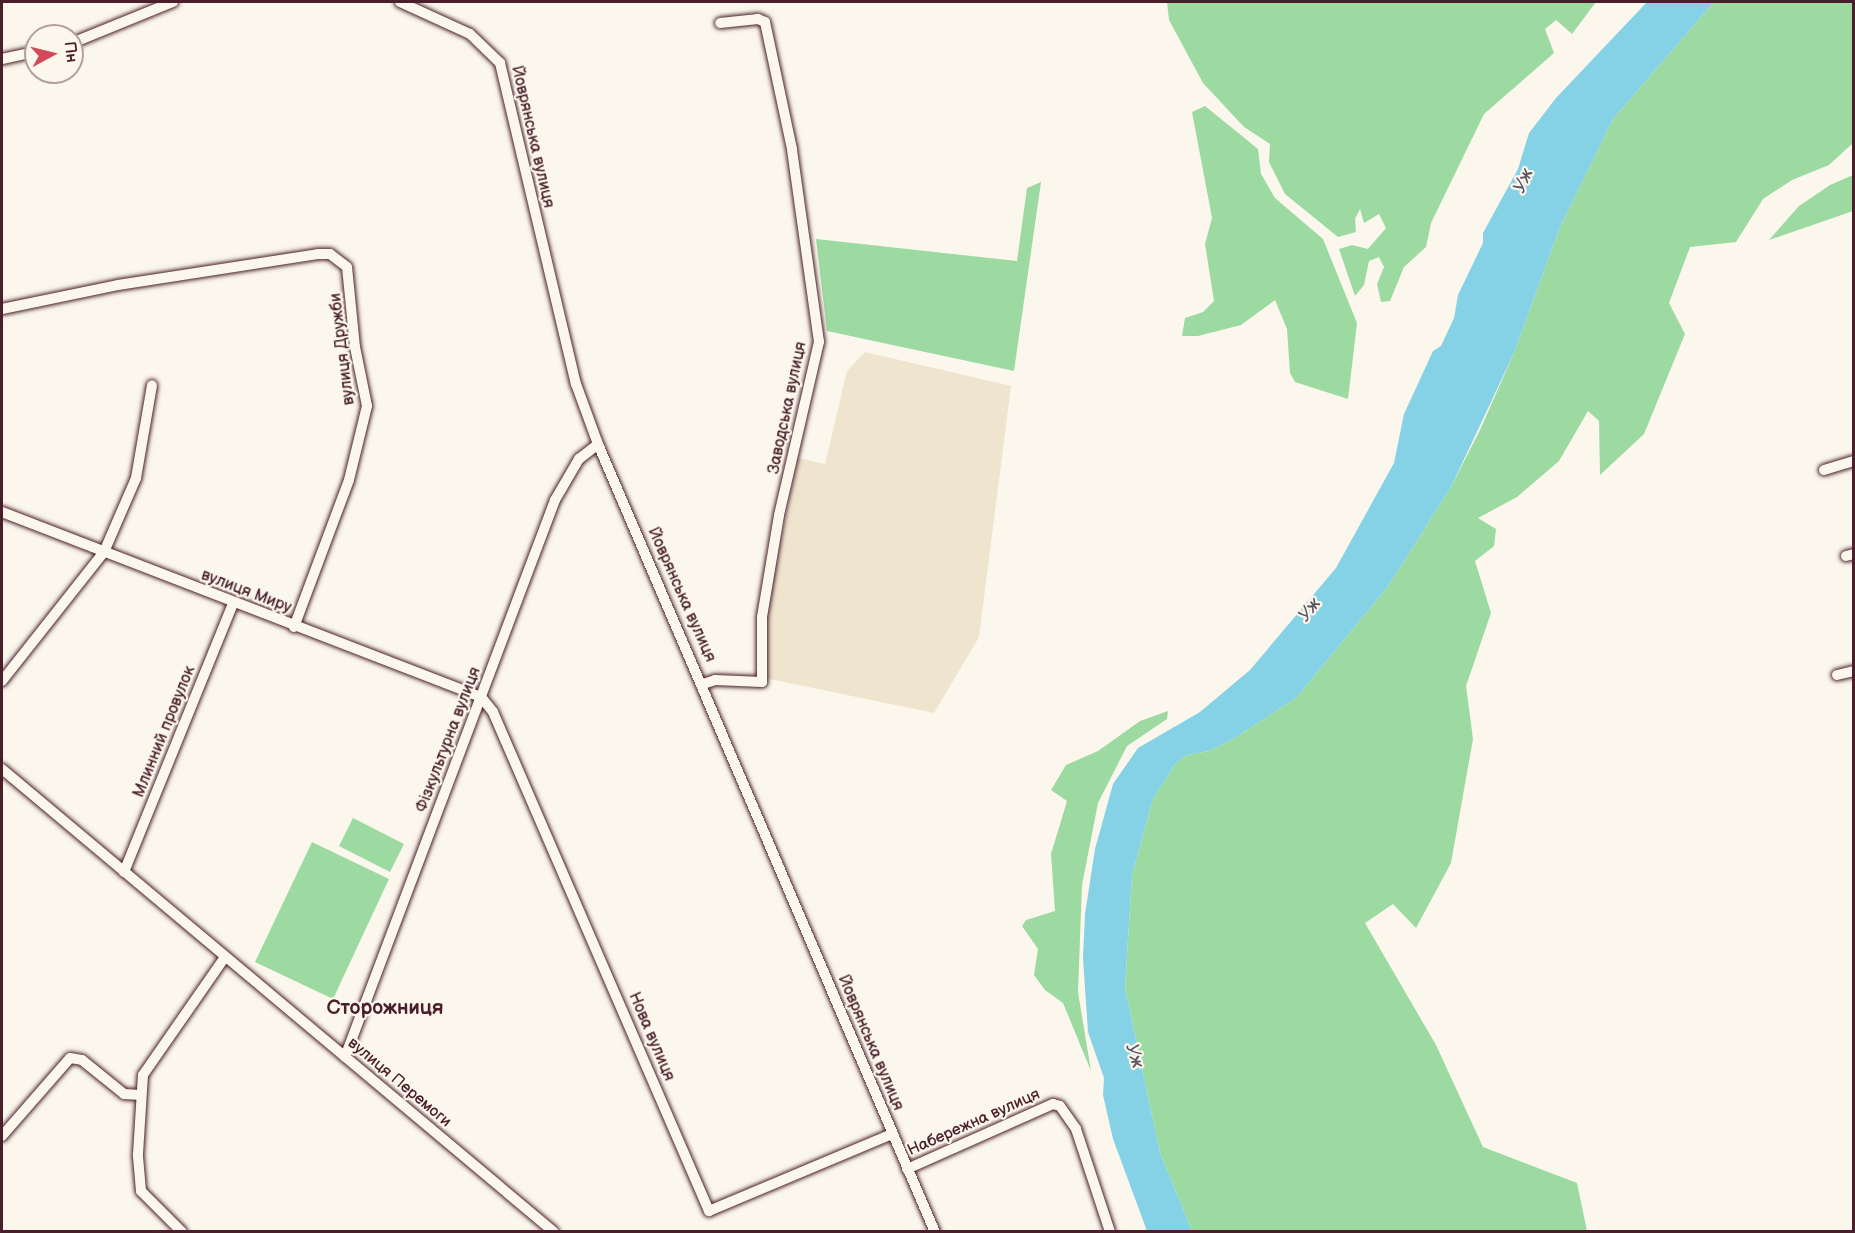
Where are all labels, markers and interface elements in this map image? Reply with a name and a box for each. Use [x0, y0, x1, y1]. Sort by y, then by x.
north arrow [24, 24, 84, 84]
text: Пн [60, 40, 81, 64]
street label: Йоврянська вулиця [506, 64, 558, 210]
water label: Уж [1509, 166, 1539, 196]
street label: вулиця Дружби [327, 292, 359, 406]
street label: Заводська вулиця [765, 340, 811, 476]
street label: Йоврянська вулиця [643, 525, 719, 665]
street label: вулиця Миру [198, 566, 294, 618]
water label: Уж [1294, 594, 1326, 626]
street label: Млинний провулок [130, 663, 200, 801]
street label: Фізкультурна вулиця [412, 665, 486, 815]
street label: Йоврянська вулиця [833, 972, 907, 1114]
street label: Нова вулиця [624, 990, 678, 1084]
district label: Сторожниця [327, 996, 443, 1020]
street label: вулиця Перемоги [343, 1034, 455, 1132]
water label: Уж [1120, 1041, 1148, 1071]
street label: Набережна вулиця [905, 1085, 1043, 1161]

